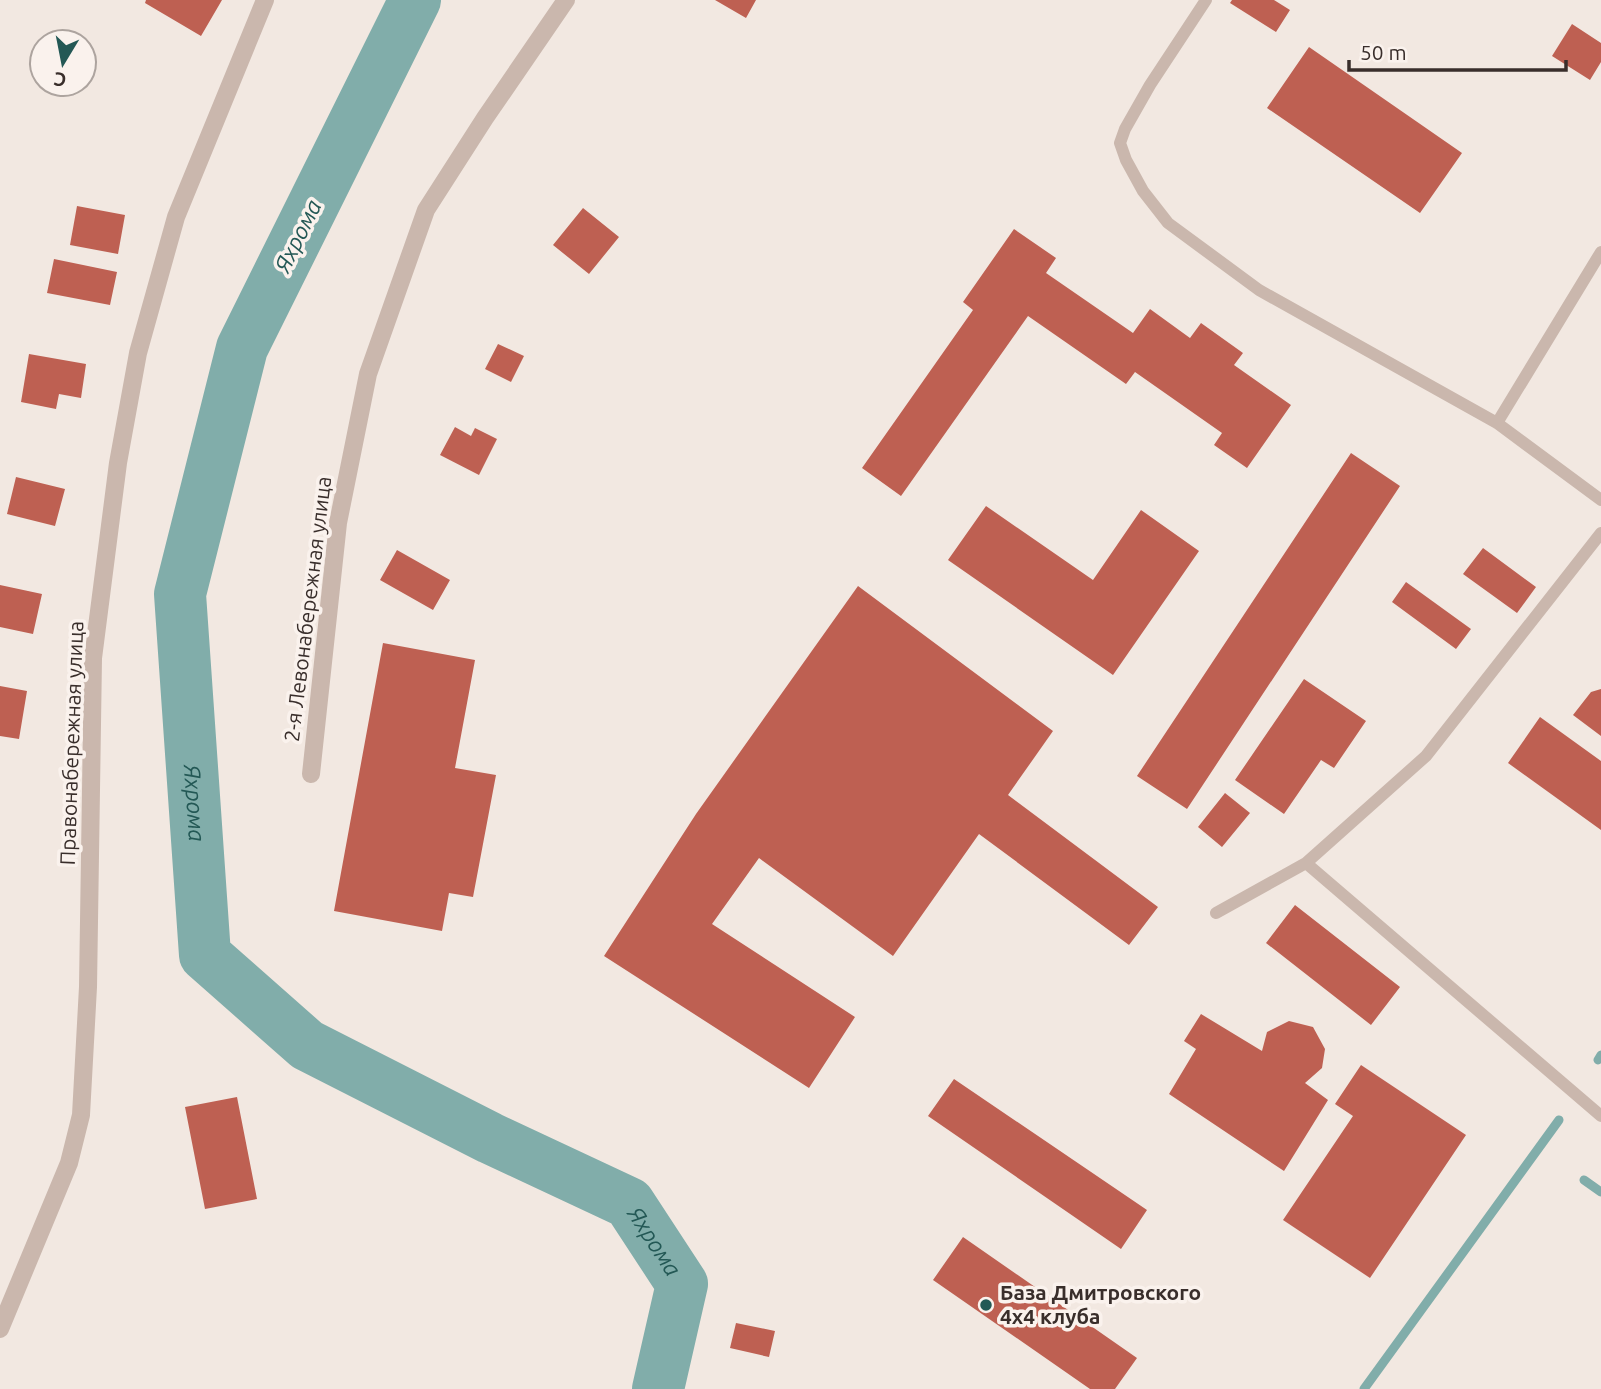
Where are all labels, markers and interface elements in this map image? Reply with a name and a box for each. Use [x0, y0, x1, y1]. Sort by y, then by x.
north arrow [28, 28, 98, 98]
scale bar [1349, 28, 1566, 72]
text: 50 m [1360, 40, 1407, 64]
text: С [52, 68, 68, 92]
water label: Яхрома [269, 196, 326, 277]
street label: 2-я Левонабережная улица [279, 475, 335, 743]
street label: Правонабережная улица [55, 620, 87, 866]
water label: Яхрома [180, 763, 210, 842]
water label: Яхрома [623, 1201, 686, 1280]
place label: База Дмитровского 4х4 клуба [1000, 1280, 1201, 1328]
marker: База Дмитровского 4х4 клуба [978, 1297, 994, 1313]

